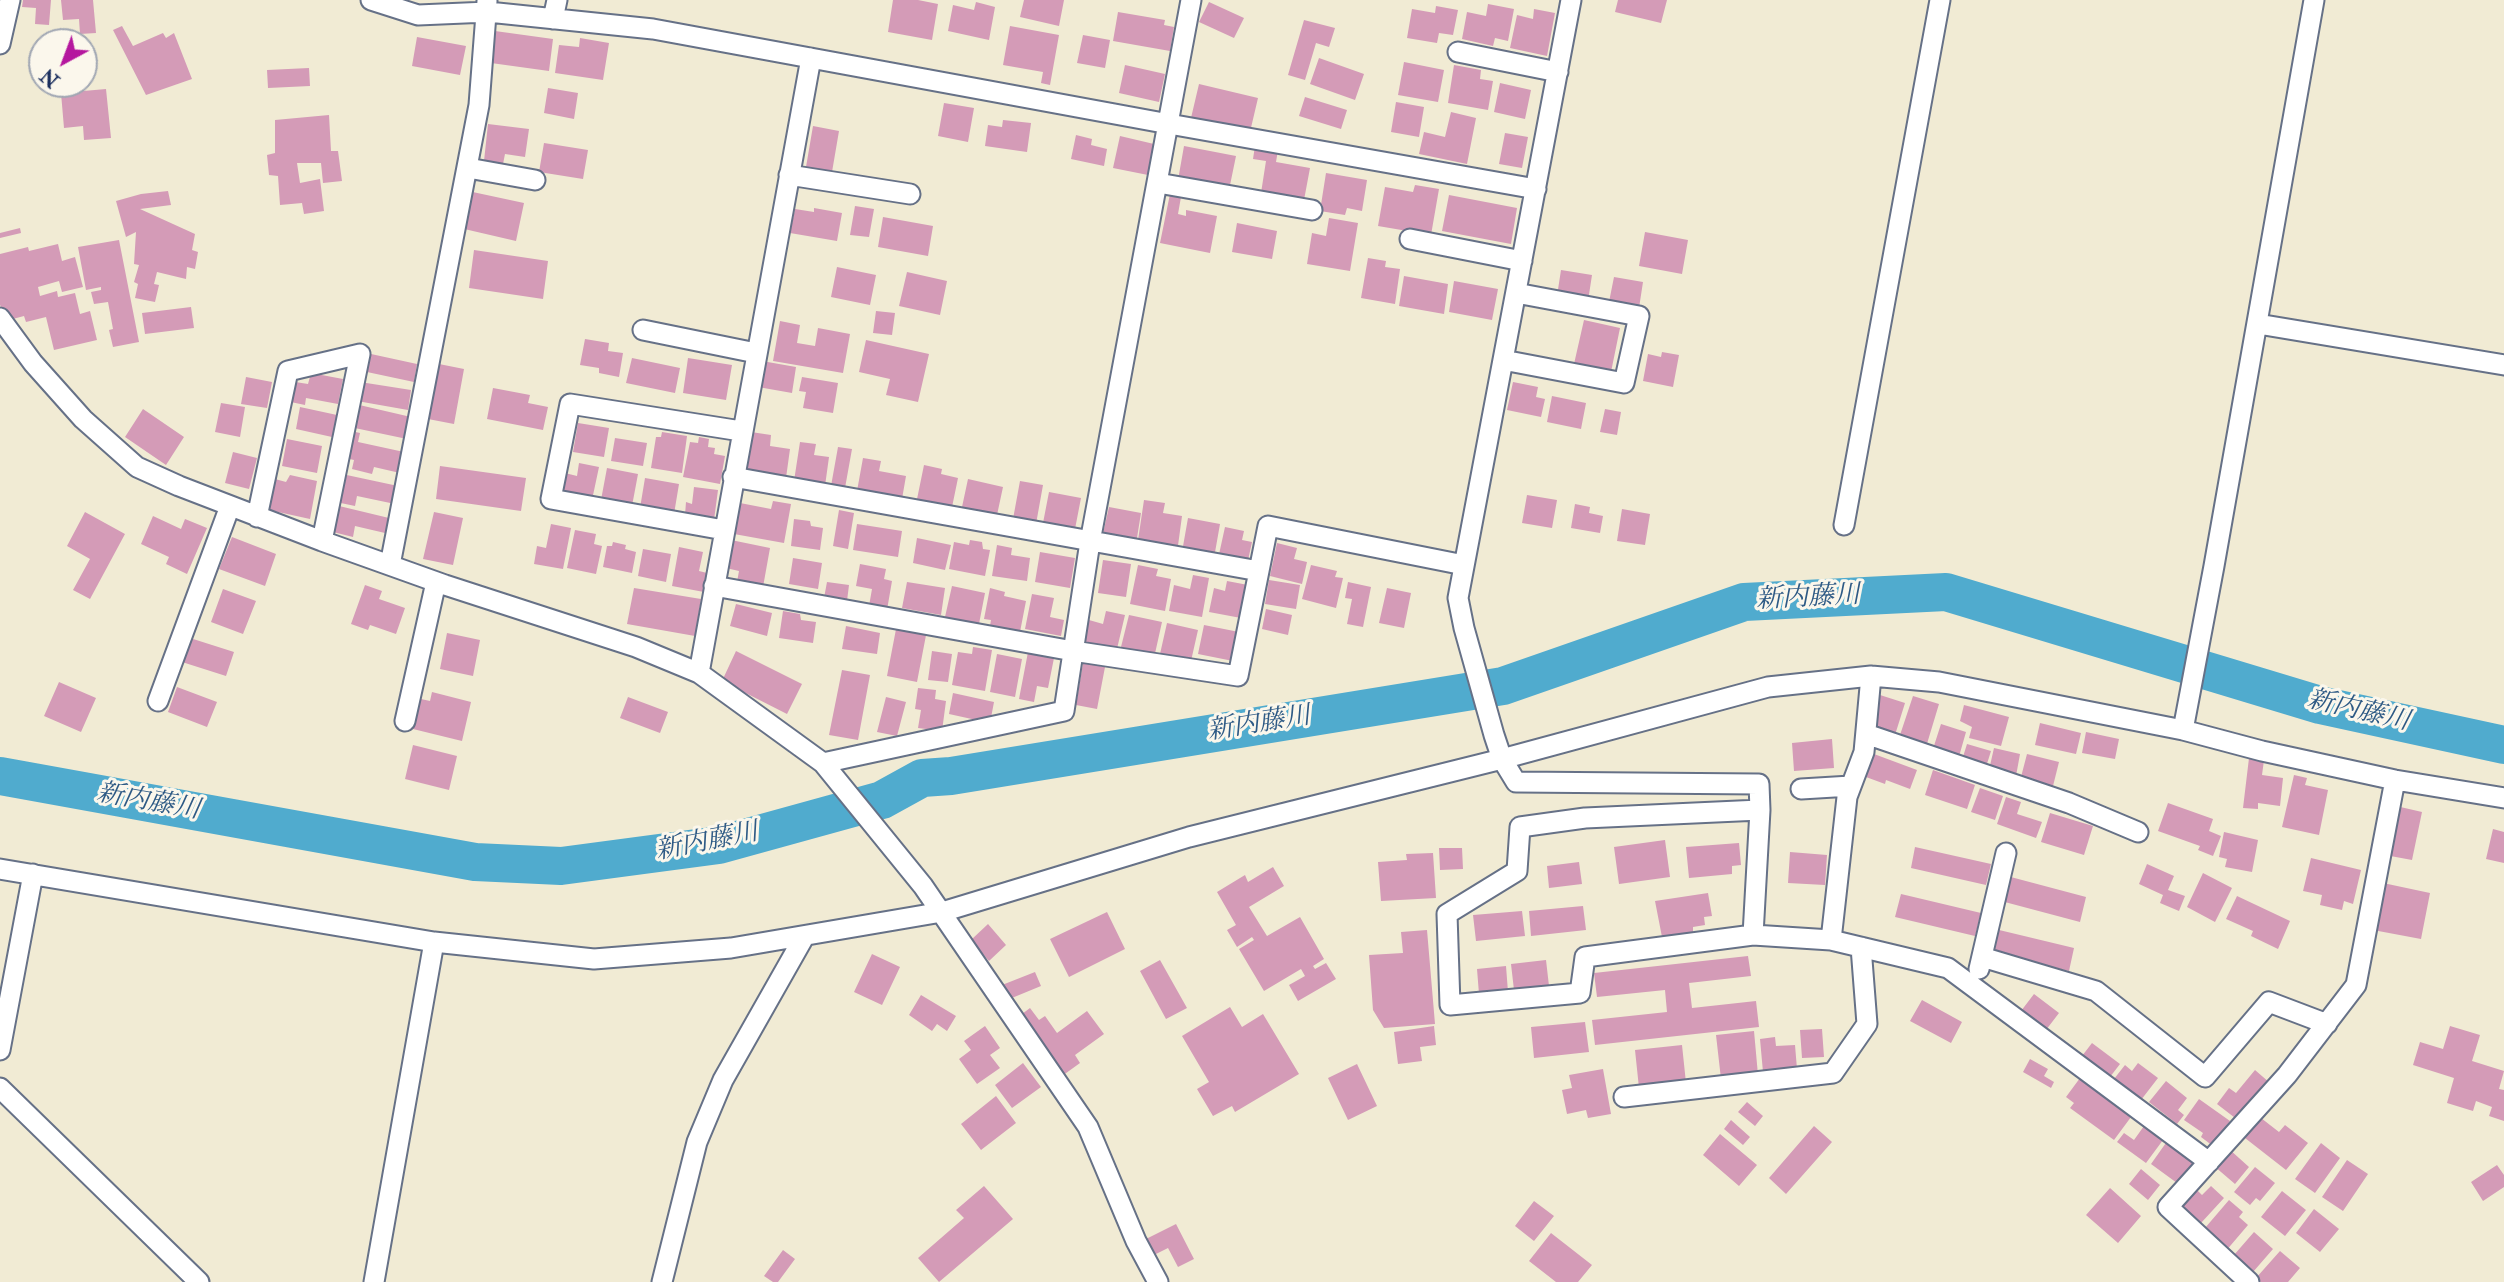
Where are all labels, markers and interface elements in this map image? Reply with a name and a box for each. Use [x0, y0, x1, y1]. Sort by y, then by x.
north arrow [28, 28, 98, 98]
text: N [36, 63, 65, 92]
water label: 新内藤川 [1755, 581, 1861, 617]
water label: 新内藤川 [2304, 685, 2412, 739]
water label: 新内藤川 [1205, 701, 1313, 749]
water label: 新内藤川 [94, 779, 202, 827]
water label: 新内藤川 [653, 818, 761, 868]

